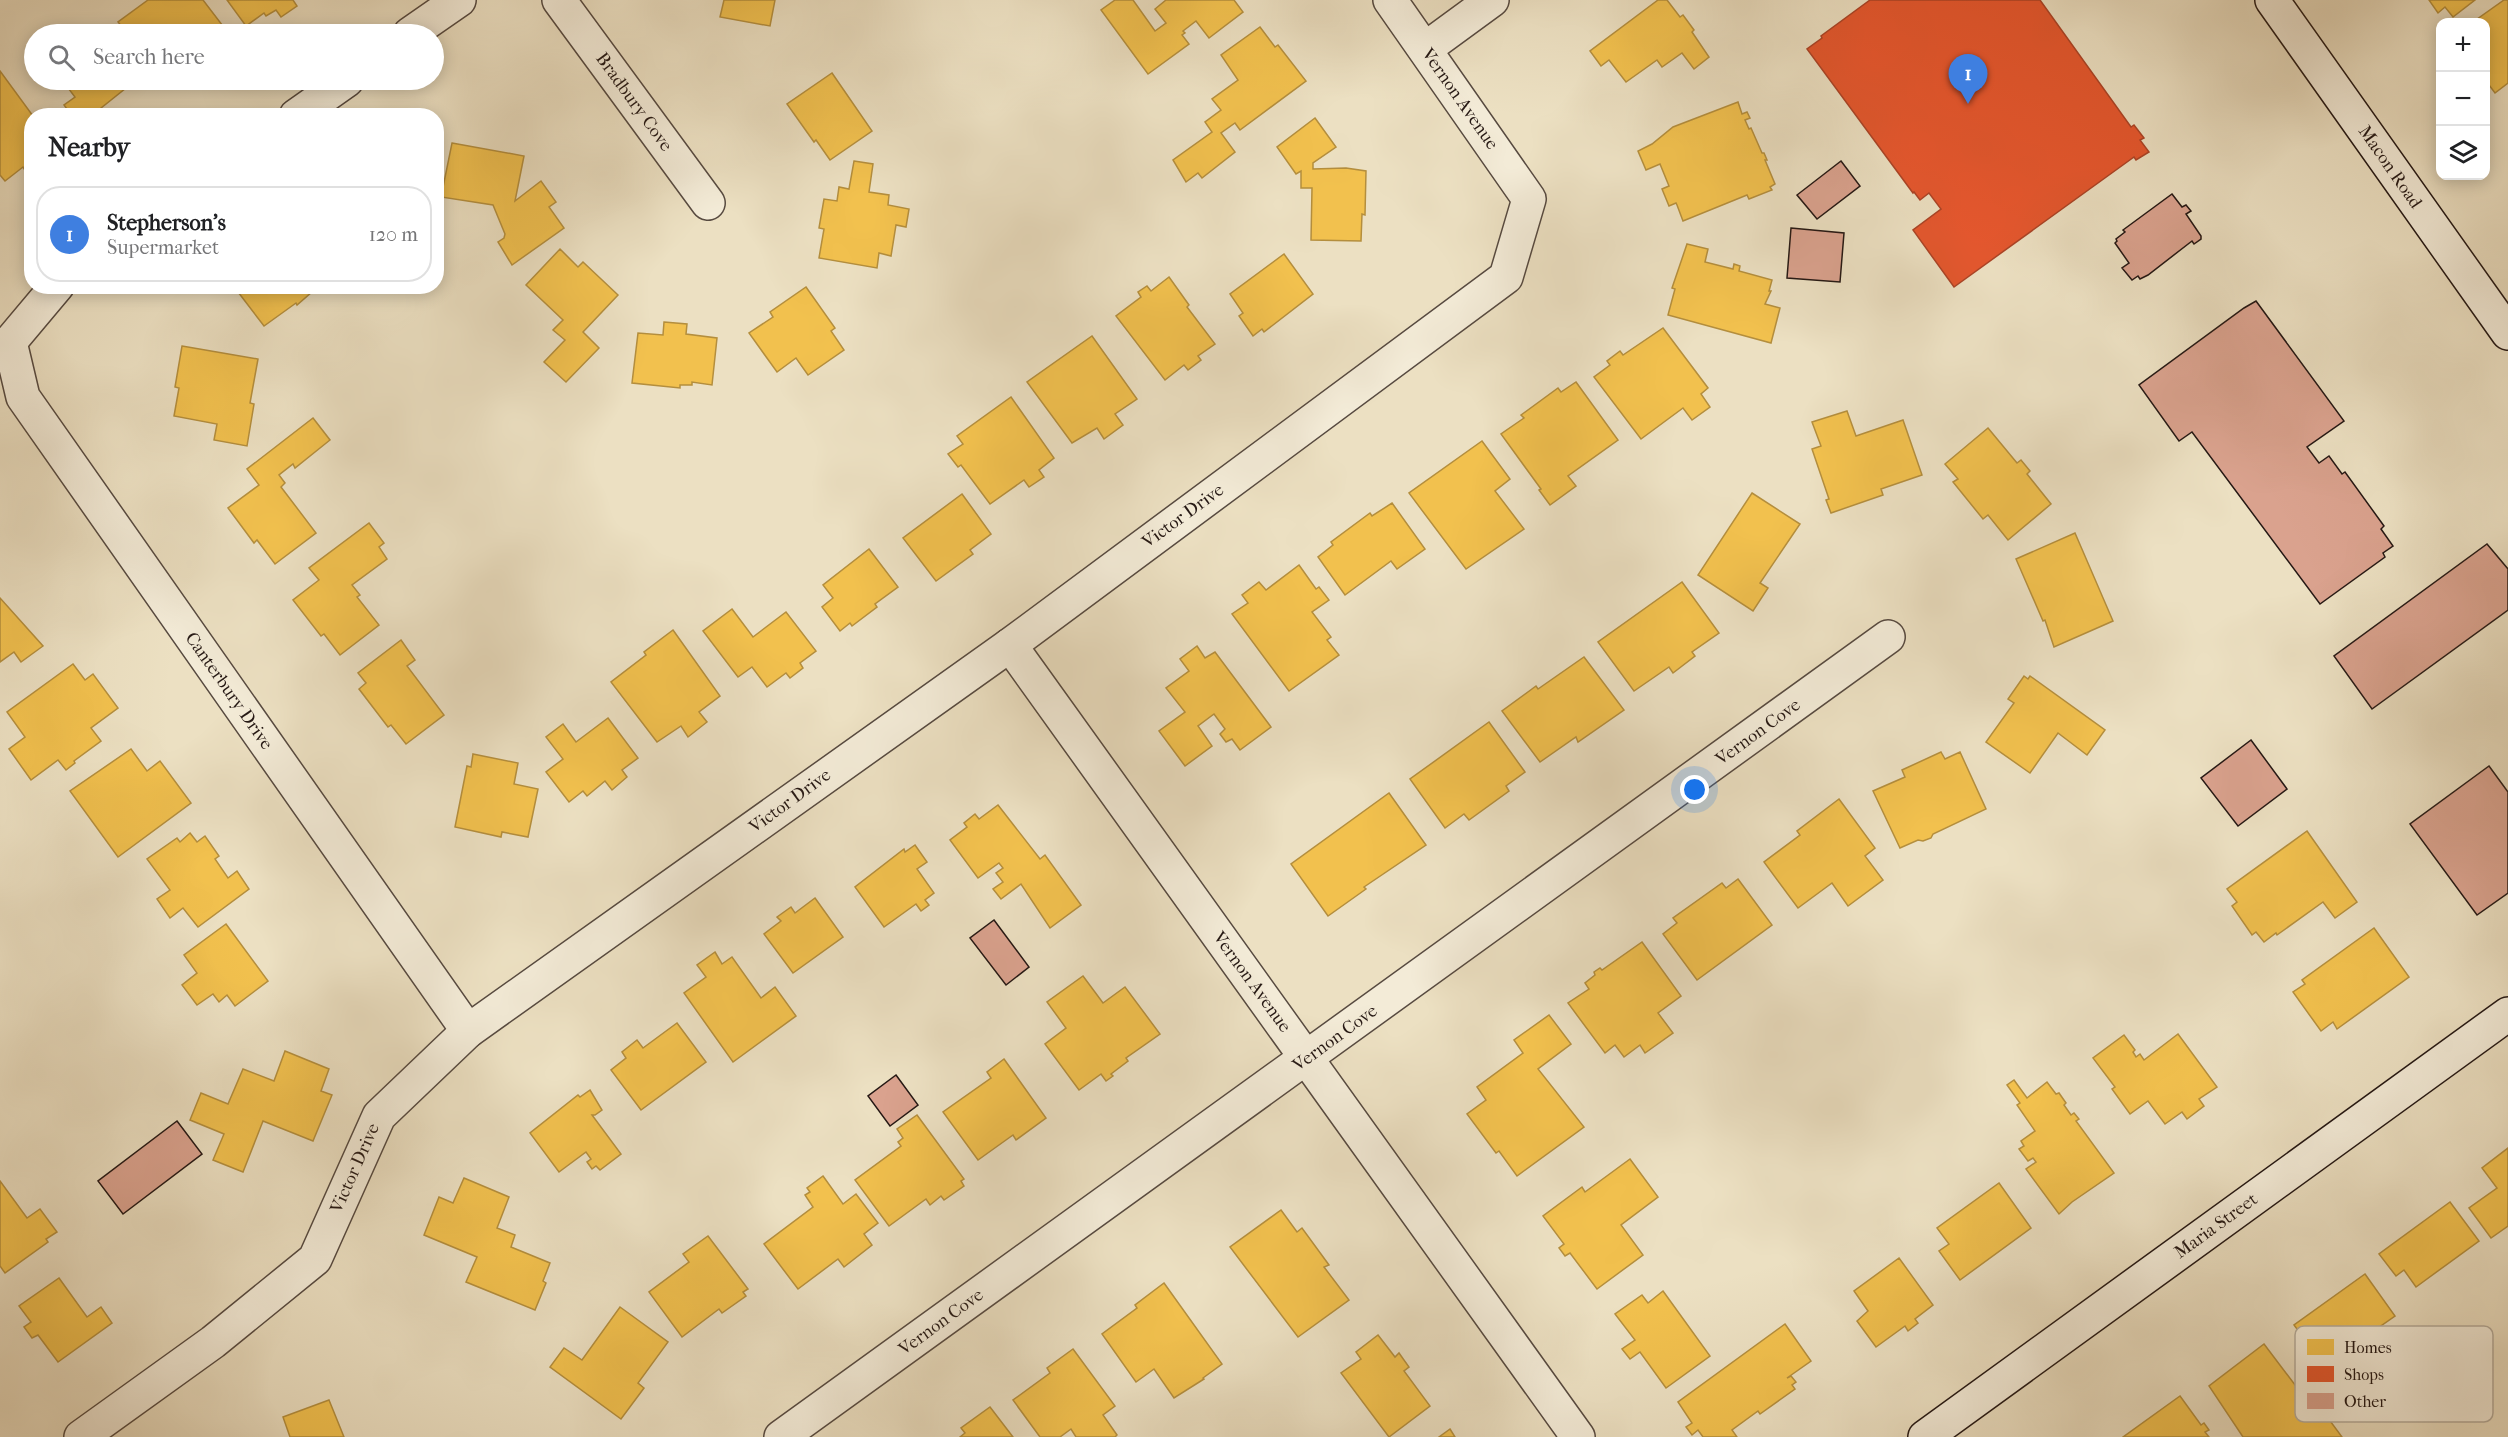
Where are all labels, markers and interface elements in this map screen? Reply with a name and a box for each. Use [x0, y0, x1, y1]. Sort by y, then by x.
map controls [2436, 18, 2490, 180]
button: + [2436, 18, 2490, 72]
search box [24, 24, 444, 90]
icon: search [45, 41, 78, 74]
street label: Vernon Avenue [1417, 43, 1503, 154]
text: Search here [93, 44, 205, 70]
street label: Bradbury Cove [591, 49, 677, 155]
pin: 1 [1948, 54, 1988, 104]
button: − [2436, 72, 2490, 126]
street label: Macon Road [2354, 122, 2426, 213]
button: layers [2436, 126, 2490, 180]
text: Nearby [48, 132, 130, 163]
text: Stepherson's [107, 210, 226, 236]
text: 1 [66, 223, 73, 246]
text: 120 m [369, 223, 418, 246]
text: Supermarket [107, 236, 219, 259]
street label: Victor Drive [1137, 479, 1228, 553]
street label: Canterbury Drive [181, 628, 277, 754]
street label: Vernon Cove [1711, 694, 1804, 770]
street label: Victor Drive [744, 764, 835, 838]
your location [1680, 775, 1709, 804]
street label: Vernon Avenue [1208, 927, 1296, 1036]
street label: Vernon Cove [1288, 1000, 1381, 1076]
street label: Victor Drive [326, 1120, 384, 1217]
street label: Maria Street [2170, 1189, 2262, 1263]
street label: Vernon Cove [894, 1284, 987, 1360]
legend [2295, 1326, 2493, 1422]
text: Homes [2344, 1338, 2392, 1357]
text: Shops [2344, 1365, 2384, 1384]
text: Other [2344, 1392, 2386, 1411]

